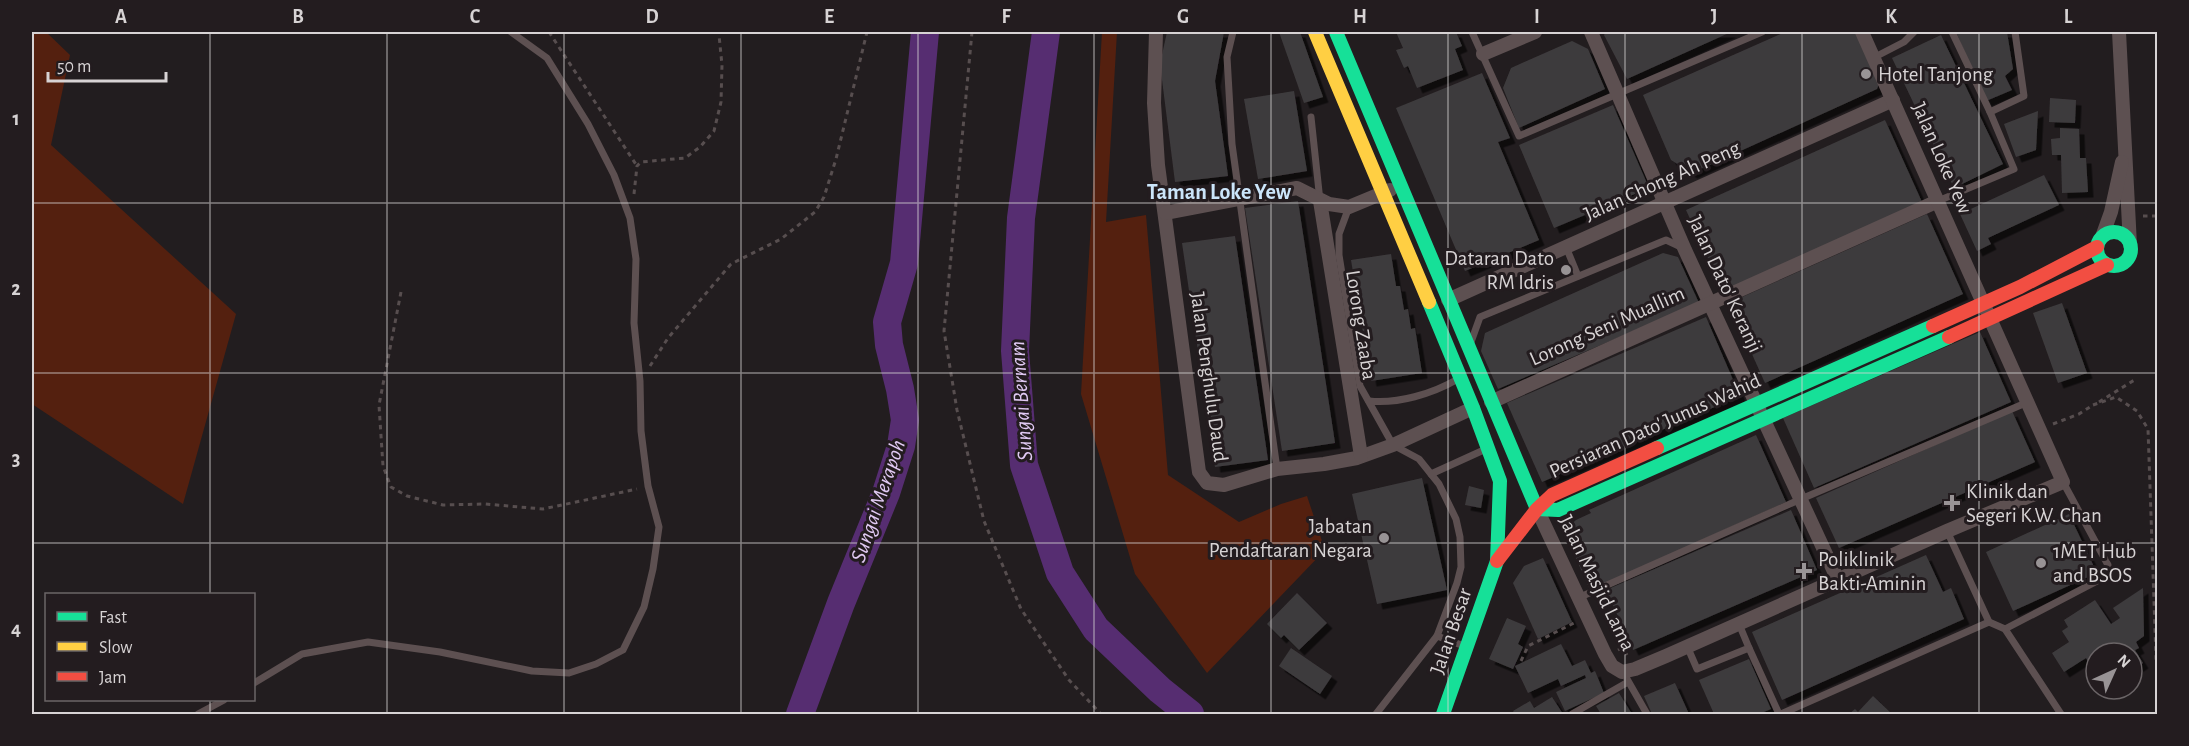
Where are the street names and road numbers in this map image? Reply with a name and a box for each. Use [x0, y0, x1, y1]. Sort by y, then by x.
street label: Jalan Loke Yew [1908, 99, 1976, 217]
street label: Jalan Chong Ah Peng [1581, 137, 1744, 225]
street label: Jalan Dato' Keranji [1684, 212, 1766, 356]
street label: Lorong Zaaba [1342, 269, 1380, 382]
street label: Lorong Seni Muallim [1526, 282, 1688, 370]
street label: Jalan Penghulu Daud [1187, 291, 1231, 463]
street label: Persiaran Dato' Junus Wahid [1546, 370, 1764, 482]
street label: Jalan Masjid Lama [1555, 512, 1639, 655]
street label: Jalan Besar [1426, 585, 1476, 677]

